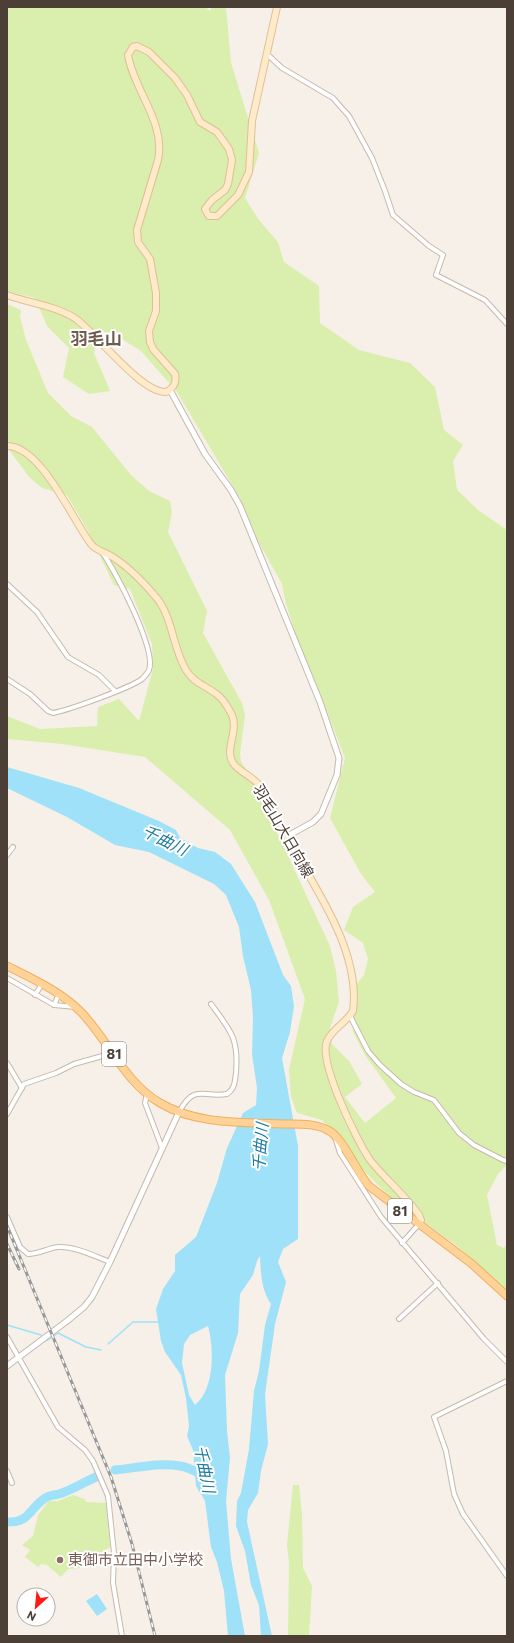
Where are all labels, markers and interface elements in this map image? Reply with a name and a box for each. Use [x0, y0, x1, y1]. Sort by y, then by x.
district label: 羽毛山 [71, 328, 122, 349]
street label: 羽毛山大日向線 [250, 781, 318, 880]
water label: 千曲川 [139, 820, 193, 859]
road number: 81 [102, 1042, 126, 1066]
water label: 千曲川 [248, 1120, 271, 1172]
road number: 81 [388, 1199, 412, 1223]
water label: 千曲川 [192, 1444, 220, 1496]
place label: 東御市立田中小学校 [68, 1550, 203, 1568]
marker: 東御市立田中小学校 [55, 1555, 65, 1565]
north arrow [16, 1587, 56, 1627]
text: N [25, 1609, 38, 1624]

